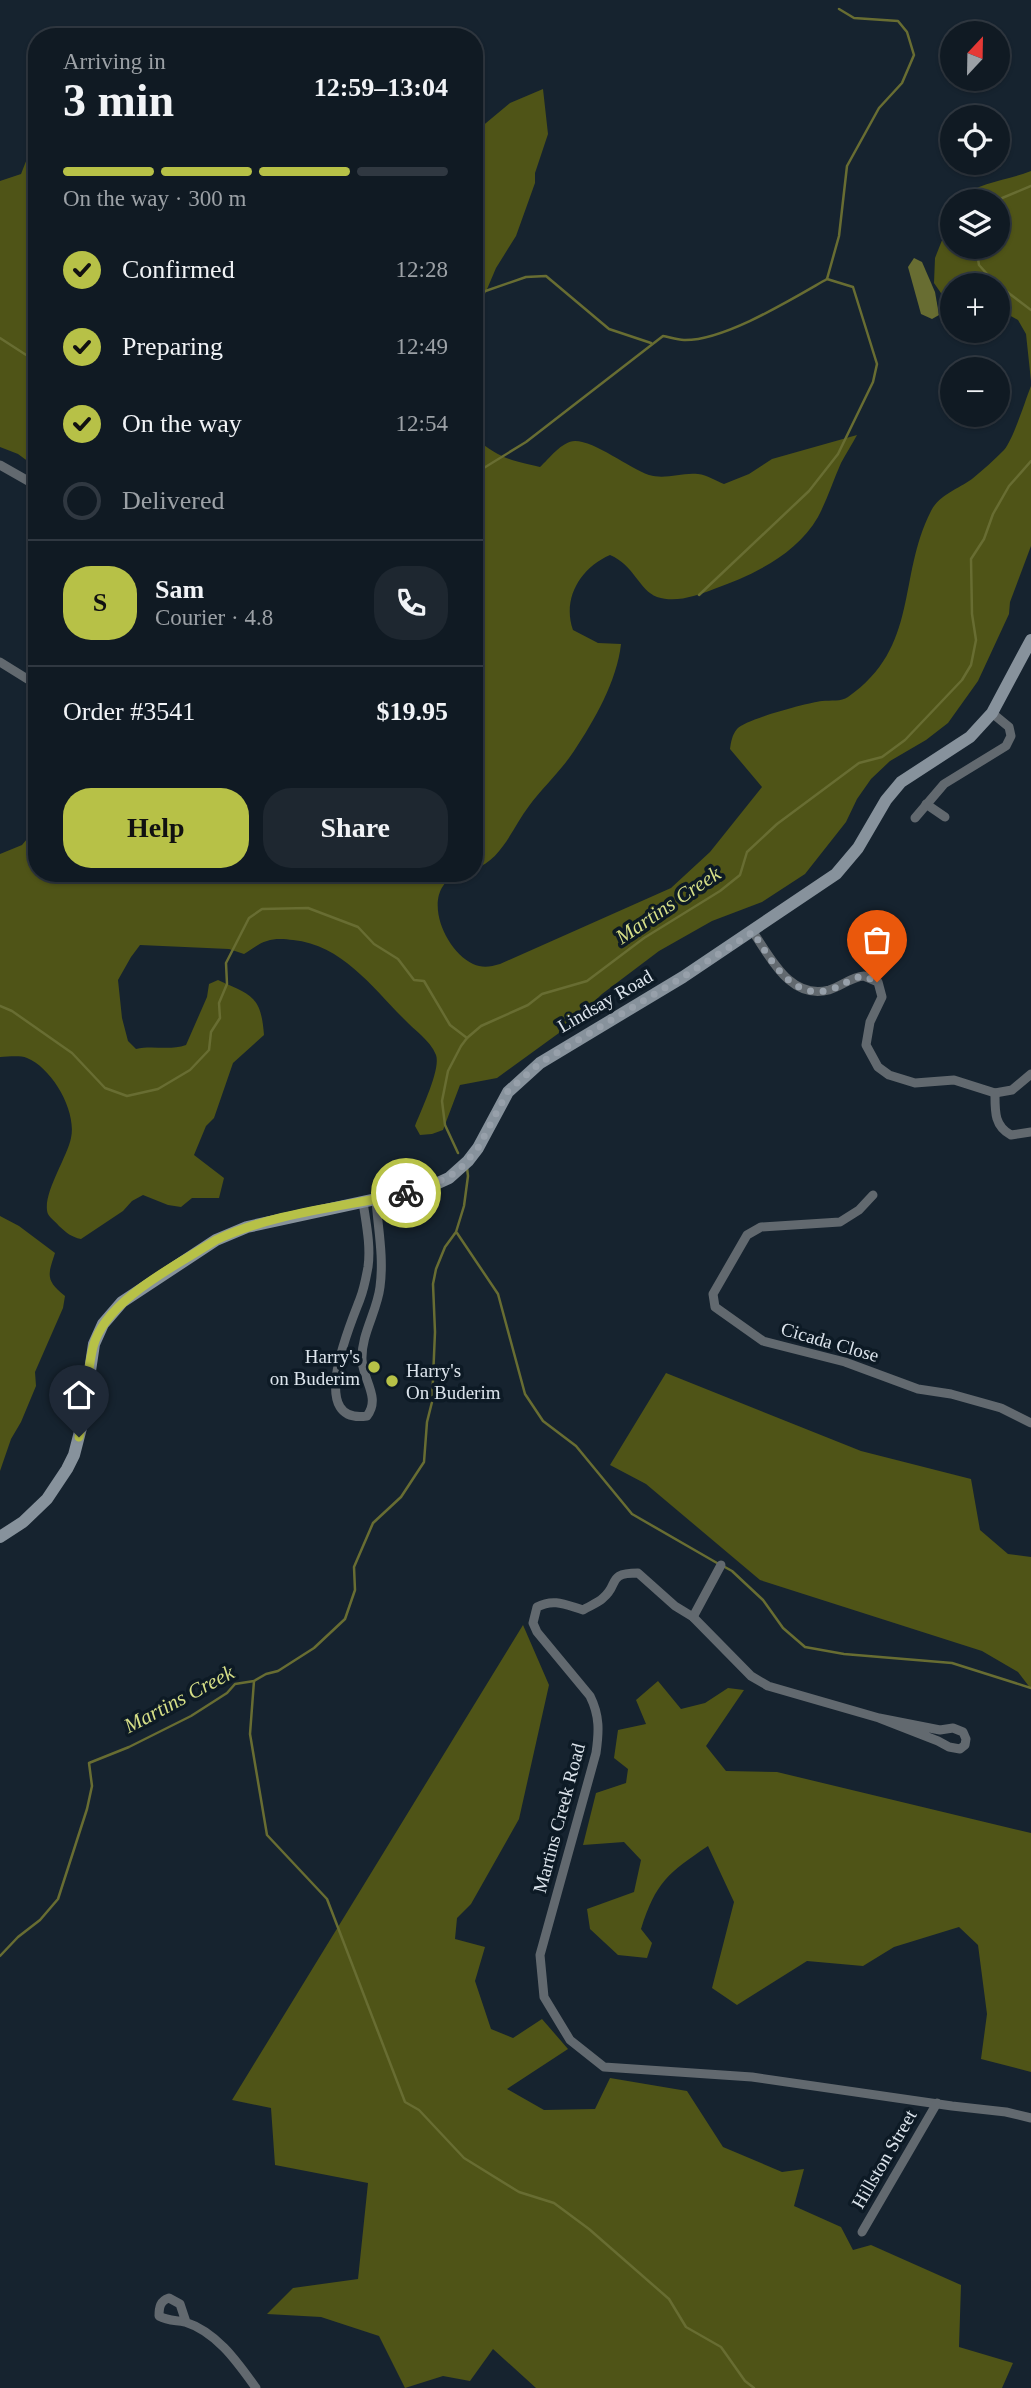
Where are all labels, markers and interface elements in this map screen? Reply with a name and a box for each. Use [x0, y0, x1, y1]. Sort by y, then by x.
north arrow [940, 21, 1010, 91]
map controls [940, 21, 1010, 427]
text: Arriving in [63, 49, 166, 74]
text: 12:59–13:04 [314, 73, 448, 102]
text: 3 min [63, 75, 174, 126]
button: locate [940, 105, 1010, 175]
text: On the way · 300 m [63, 186, 246, 211]
button: layers [940, 189, 1010, 259]
icon: check [63, 251, 101, 289]
text: Confirmed [122, 255, 235, 284]
text: 12:28 [396, 257, 448, 282]
button: + [940, 273, 1010, 343]
icon: check [63, 328, 101, 366]
text: Preparing [122, 332, 223, 361]
text: 12:49 [396, 334, 448, 359]
button: − [940, 357, 1010, 427]
icon: check [63, 405, 101, 443]
text: On the way [122, 409, 242, 438]
text: 12:54 [396, 411, 448, 436]
text: Delivered [122, 486, 225, 515]
button: phone [374, 566, 448, 640]
text: Sam [155, 575, 204, 604]
text: S [93, 588, 107, 617]
text: Courier · 4.8 [155, 605, 273, 630]
text: Order #3541 [63, 697, 195, 726]
text: $19.95 [377, 697, 448, 726]
button: Help [63, 788, 249, 868]
button: Share [263, 788, 448, 868]
water label: Martins Creek [610, 861, 725, 949]
pin [847, 910, 907, 982]
icon: bag [858, 921, 896, 959]
street label: Lindsay Road [554, 965, 657, 1037]
courier [371, 1158, 441, 1228]
icon: bike [387, 1174, 425, 1212]
street label: Cicada Close [779, 1318, 881, 1366]
place label: Harry's on Buderim [270, 1346, 360, 1389]
marker: Harry's on Buderim [366, 1359, 382, 1375]
place label: Harry's On Buderim [406, 1360, 501, 1403]
pin [49, 1365, 109, 1437]
marker: Harry's On Buderim [384, 1373, 400, 1389]
icon: home [60, 1376, 98, 1414]
water label: Martins Creek [119, 1660, 239, 1738]
street label: Martins Creek Road [529, 1740, 589, 1895]
street label: Hillston Street [847, 2105, 921, 2212]

